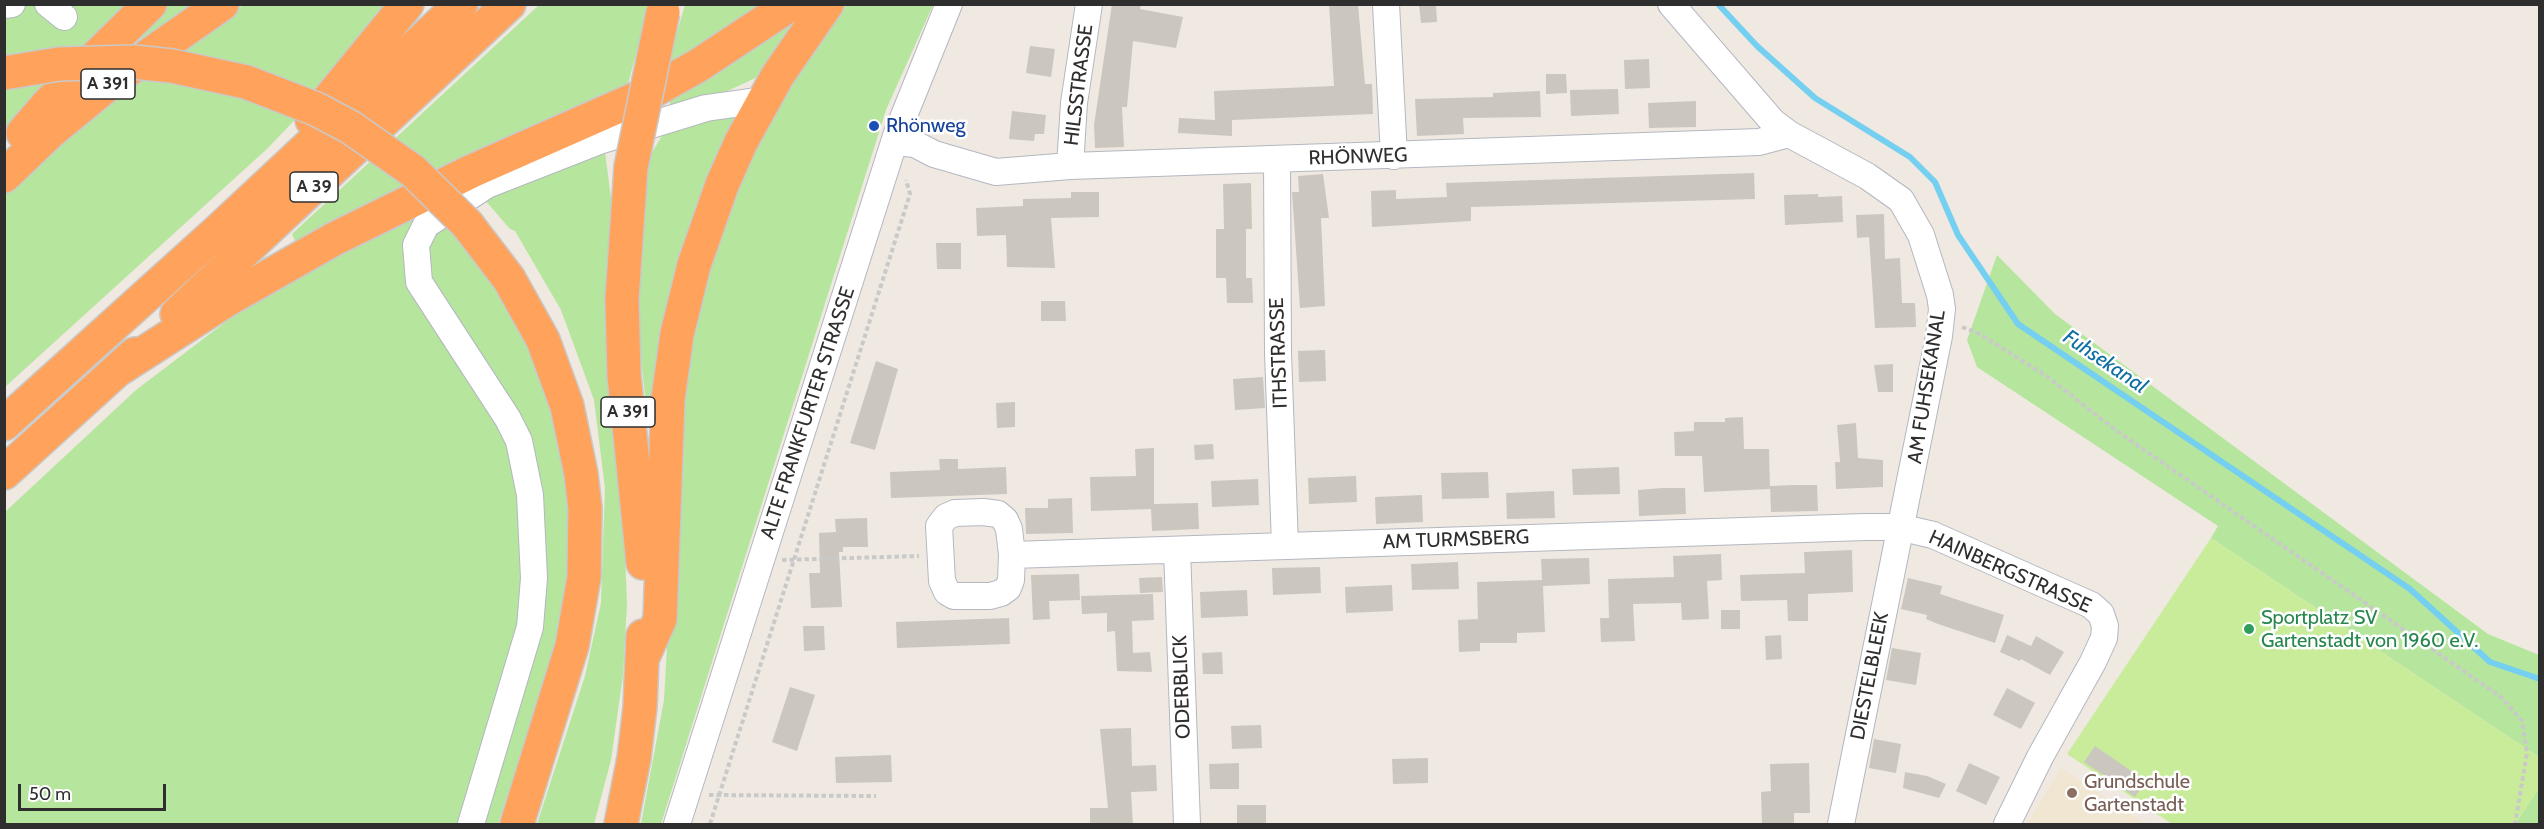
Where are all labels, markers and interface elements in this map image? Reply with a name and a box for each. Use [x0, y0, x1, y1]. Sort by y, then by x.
street label: HILSSTRASSE [1060, 23, 1098, 147]
road number: A 391 [81, 69, 135, 99]
place label: Rhönweg [886, 114, 965, 138]
marker: Rhönweg [867, 119, 881, 133]
street label: RHÖNWEG [1308, 143, 1408, 171]
road number: A 39 [290, 172, 338, 202]
street label: ALTE FRANKFURTER STRASSE [756, 284, 860, 542]
street label: ITHSTRASSE [1265, 297, 1293, 409]
street label: AM FUHSEKANAL [1903, 309, 1951, 465]
water label: Fuhsekanal [2058, 325, 2152, 399]
road number: A 391 [601, 397, 655, 427]
street label: AM TURMSBERG [1382, 525, 1530, 555]
street label: HAINBERGSTRASSE [1925, 525, 2095, 619]
place label: Sportplatz SV Gartenstadt von 1960 e.V. [2261, 606, 2478, 653]
street label: DIESTELBLEEK [1846, 610, 1894, 742]
marker: Sportplatz SV Gartenstadt von 1960 e.V. [2242, 622, 2256, 636]
street label: ODERBLICK [1168, 635, 1196, 739]
place label: Grundschule Gartenstadt [2084, 770, 2190, 817]
scale bar [21, 772, 170, 810]
text: 50 m [29, 783, 71, 805]
marker: Grundschule Gartenstadt [2065, 786, 2079, 800]

